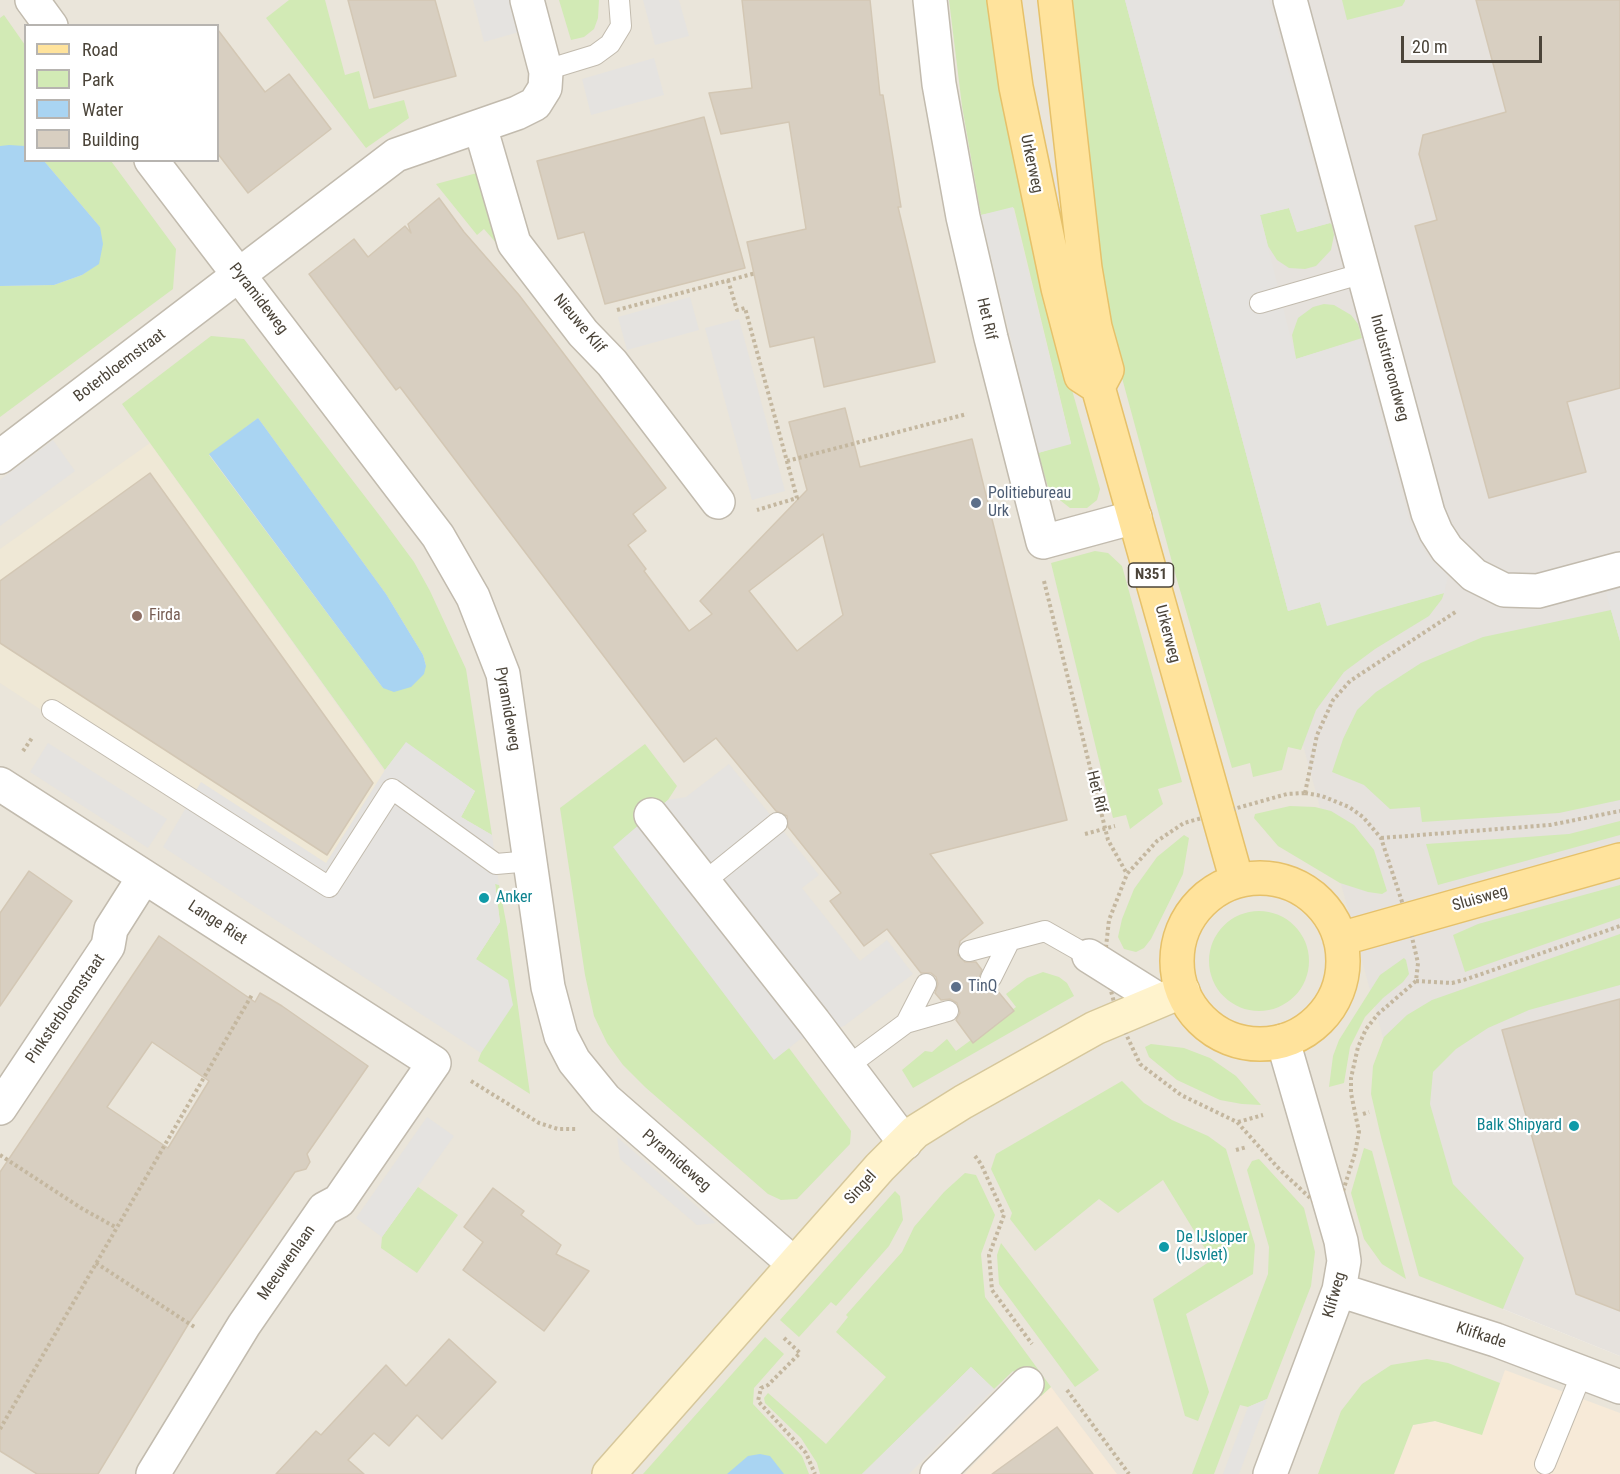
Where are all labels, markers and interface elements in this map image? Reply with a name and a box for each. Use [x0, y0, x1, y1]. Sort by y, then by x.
legend [24, 24, 219, 162]
scale bar [1404, 24, 1545, 62]
text: 20 m [1412, 36, 1447, 57]
text: Road [82, 39, 118, 60]
text: Park [82, 69, 114, 90]
text: Water [82, 99, 123, 120]
text: Building [82, 129, 139, 150]
street label: Urkerweg [1015, 133, 1047, 195]
street label: Pyramideweg [224, 260, 292, 338]
street label: Nieuwe Klif [549, 290, 609, 358]
street label: Het Rif [972, 296, 1000, 342]
street label: Industrierondweg [1366, 313, 1412, 423]
street label: Boterbloemstraat [70, 325, 170, 407]
place label: Politiebureau Urk [988, 484, 1071, 522]
marker: Politiebureau Urk [969, 496, 983, 510]
road number: N351 [1128, 563, 1174, 587]
street label: Urkerweg [1150, 603, 1184, 665]
place label: Firda [149, 606, 181, 626]
marker: Firda [130, 609, 144, 623]
street label: Pyramideweg [490, 666, 524, 752]
street label: Het Rif [1081, 769, 1111, 815]
street label: Sluisweg [1450, 882, 1510, 916]
place label: Anker [496, 888, 532, 908]
marker: Anker [477, 891, 491, 905]
street label: Lange Riet [184, 897, 250, 949]
street label: Pinksterbloemstraat [22, 951, 110, 1067]
place label: TinQ [968, 977, 997, 997]
marker: TinQ [949, 980, 963, 994]
place label: Balk Shipyard [1477, 1116, 1562, 1136]
marker: Balk Shipyard [1567, 1119, 1581, 1133]
street label: Pyramideweg [638, 1126, 714, 1196]
street label: Singel [841, 1167, 881, 1209]
street label: Meeuwenlaan [254, 1222, 320, 1304]
place label: De IJsloper (IJsvlet) [1176, 1228, 1247, 1266]
marker: De IJsloper (IJsvlet) [1157, 1240, 1171, 1254]
street label: Klifweg [1319, 1270, 1351, 1320]
street label: Klifkade [1454, 1319, 1508, 1353]

